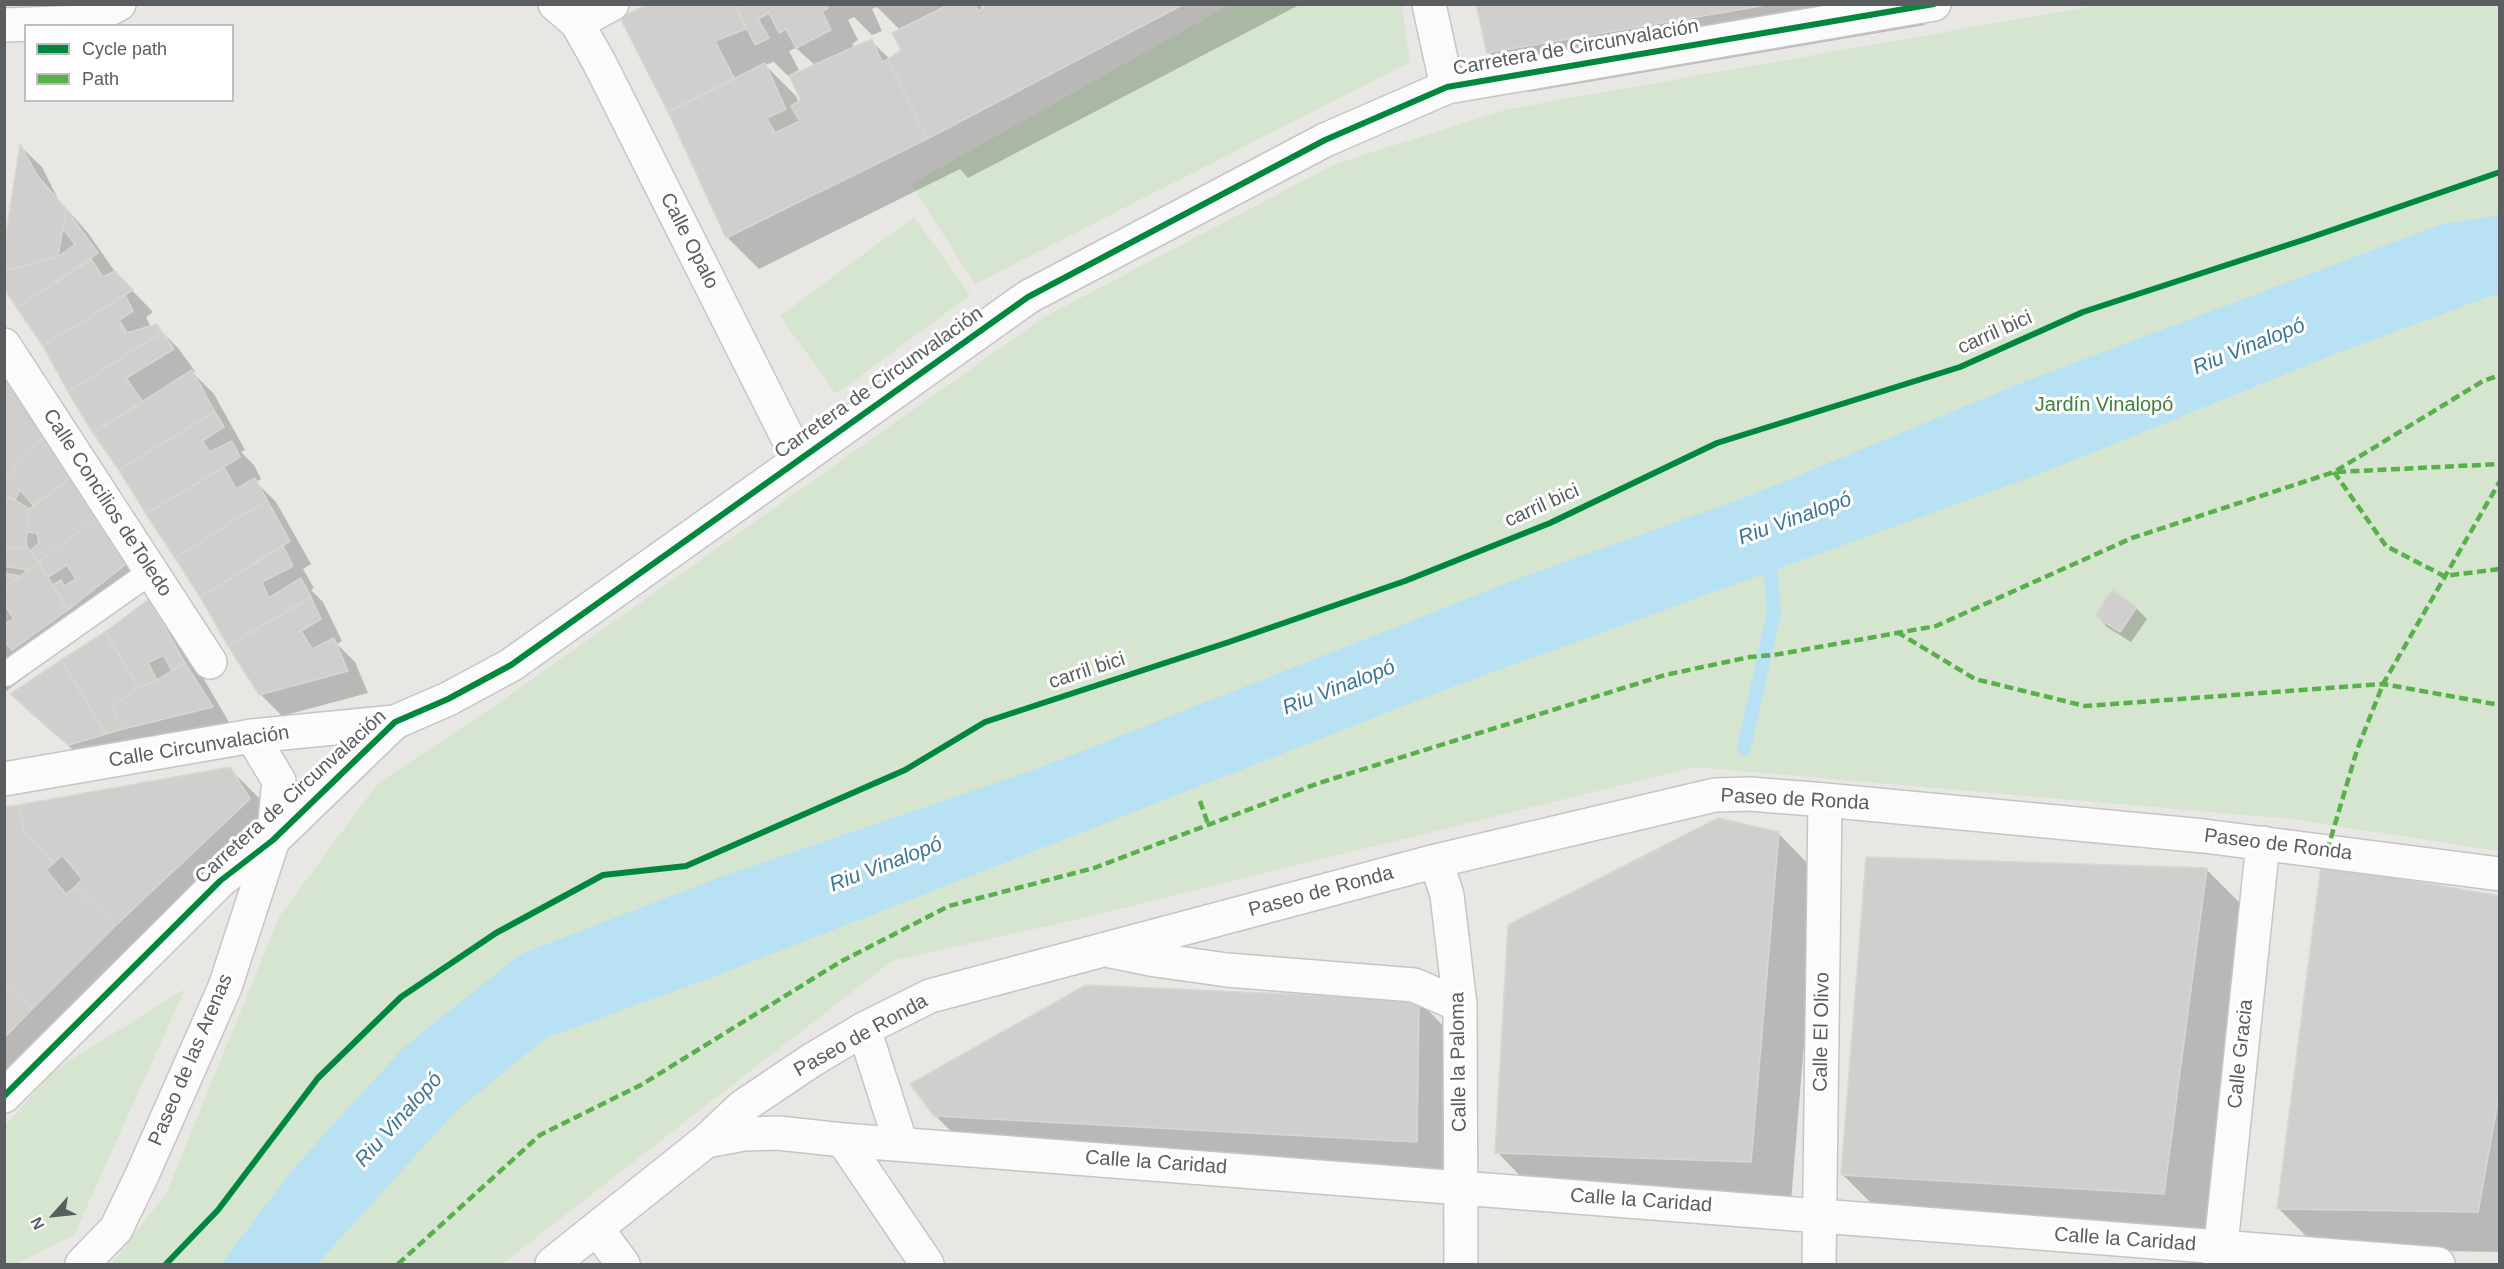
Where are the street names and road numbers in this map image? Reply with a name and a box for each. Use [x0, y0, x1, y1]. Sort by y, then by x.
street label: Carretera de Circunvalación [1451, 15, 1701, 81]
street label: Calle Opalo [655, 189, 723, 293]
street label: Carretera de Circunvalación [770, 302, 988, 464]
street label: carril bici [1954, 306, 2036, 360]
street label: Calle Concilios deToledo [37, 405, 177, 601]
street label: carril bici [1501, 479, 1583, 533]
street label: carril bici [1046, 647, 1128, 695]
street label: Carretera de Circunvalación [190, 705, 392, 889]
street label: Calle Circunvalación [107, 721, 291, 773]
street label: Paseo de Ronda [1720, 784, 1870, 816]
street label: Paseo de Ronda [2203, 824, 2353, 866]
street label: Paseo de Ronda [1246, 861, 1396, 923]
street label: Paseo de las Arenas [144, 970, 238, 1150]
street label: Calle El Olivo [1809, 972, 1835, 1092]
street label: Paseo de Ronda [790, 989, 932, 1083]
street label: Calle la Paloma [1446, 992, 1472, 1132]
street label: Calle Gracia [2223, 998, 2259, 1110]
street label: Calle la Caridad [1084, 1146, 1228, 1180]
street label: Calle la Caridad [1569, 1184, 1713, 1218]
street label: Calle la Caridad [2053, 1223, 2197, 1257]

